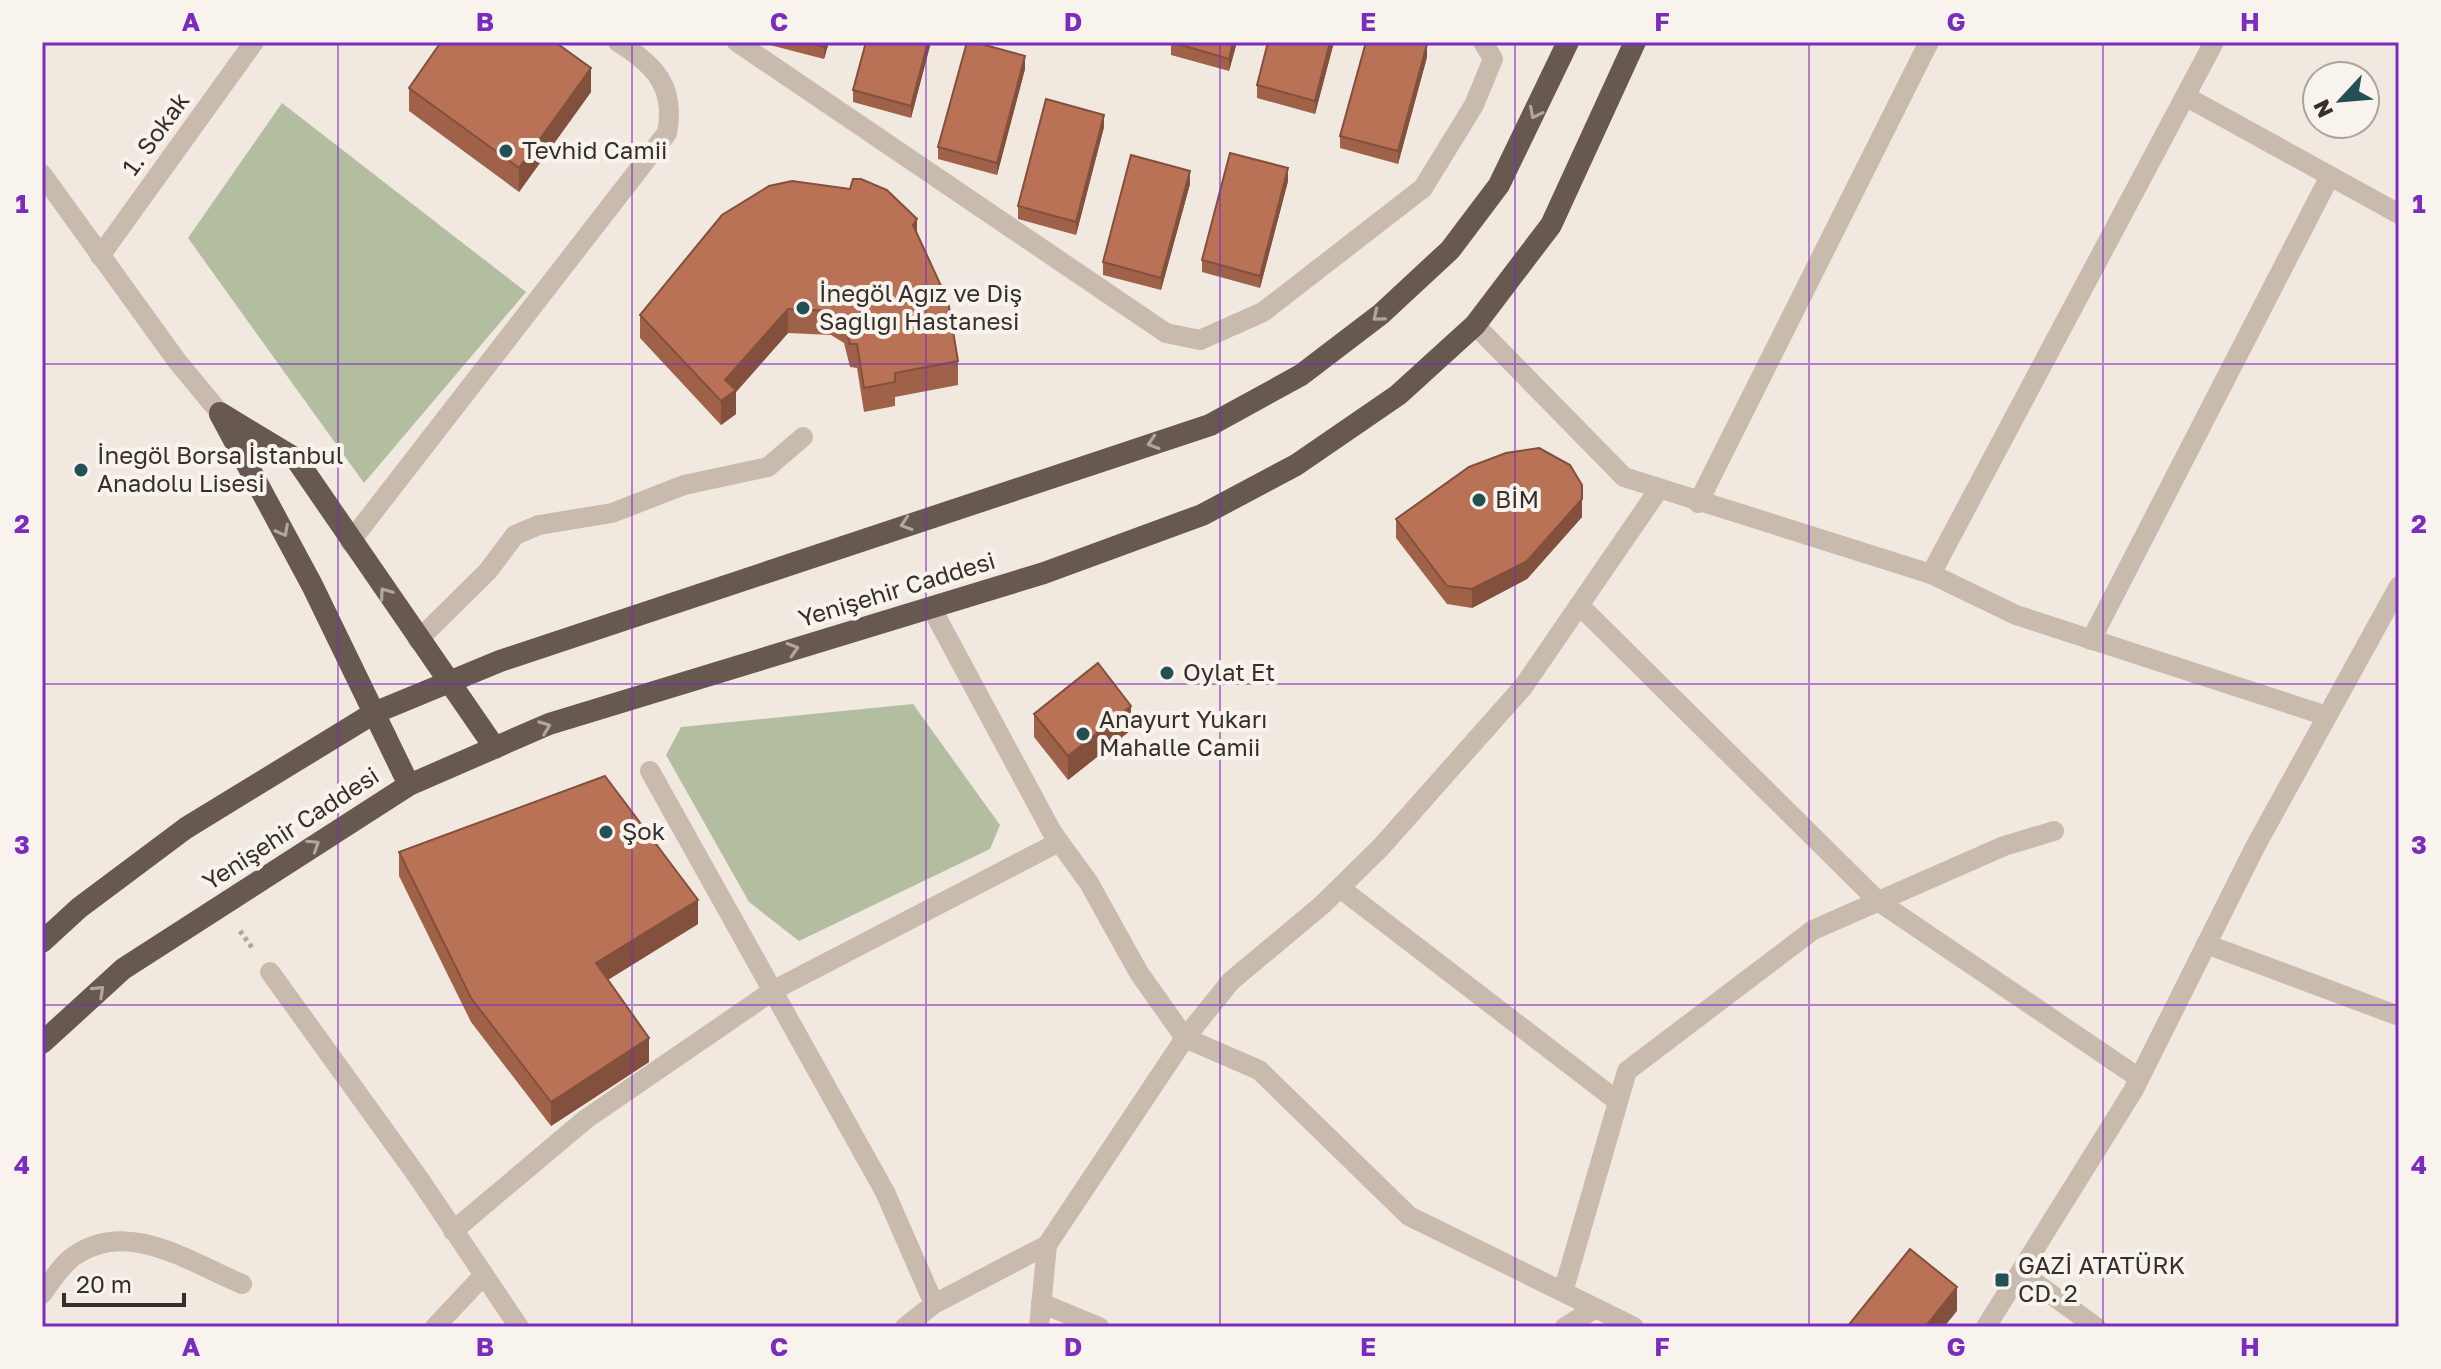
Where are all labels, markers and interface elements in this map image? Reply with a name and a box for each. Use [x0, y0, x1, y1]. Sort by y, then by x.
text: A [182, 6, 201, 37]
text: B [476, 6, 494, 37]
text: C [770, 6, 788, 37]
text: D [1064, 6, 1082, 37]
text: E [1360, 6, 1376, 37]
text: F [1654, 6, 1670, 37]
text: G [1946, 6, 1966, 37]
text: H [2240, 6, 2260, 37]
north arrow [2301, 60, 2381, 140]
street label: 1. Sokak [115, 86, 194, 180]
text: N [2307, 96, 2338, 122]
one-way arrow [1530, 105, 1545, 120]
place label: Tevhid Camii [522, 135, 668, 164]
marker: Tevhid Camii [497, 142, 515, 160]
text: 1 [15, 188, 29, 219]
text: 1 [2412, 188, 2426, 219]
place label: İnegöl Ağız ve Diş Sağlığı Hastanesi [819, 278, 1022, 335]
marker: İnegöl Ağız ve Diş Sağlığı Hastanesi [794, 299, 812, 317]
one-way arrow [1372, 306, 1387, 321]
one-way arrow [1147, 434, 1161, 450]
place label: İnegöl Borsa İstanbul Anadolu Lisesi [97, 440, 343, 497]
marker: İnegöl Borsa İstanbul Anadolu Lisesi [72, 461, 90, 479]
place label: BİM [1495, 484, 1539, 513]
marker: BİM [1470, 491, 1488, 509]
text: 2 [14, 508, 30, 539]
text: 2 [2411, 508, 2427, 539]
one-way arrow [900, 515, 914, 531]
one-way arrow [273, 523, 288, 537]
street label: Yenişehir Caddesi [795, 545, 998, 632]
one-way arrow [380, 587, 395, 601]
one-way arrow [786, 642, 799, 658]
place label: Oylat Et [1183, 657, 1275, 686]
marker: Oylat Et [1158, 664, 1176, 682]
place label: Anayurt Yukarı Mahalle Camii [1099, 704, 1267, 761]
one-way arrow [537, 720, 551, 737]
marker: Anayurt Yukarı Mahalle Camii [1074, 725, 1092, 743]
street label: Yenişehir Caddesi [197, 760, 384, 896]
place label: Şok [622, 816, 665, 845]
marker: Şok [597, 823, 615, 841]
text: 3 [14, 829, 30, 860]
text: 3 [2411, 829, 2427, 860]
one-way arrow [305, 839, 320, 854]
one-way arrow [90, 986, 105, 1000]
text: 4 [14, 1149, 30, 1180]
text: 4 [2411, 1149, 2427, 1180]
place label: GAZİ ATATÜRK CD. 2 [2018, 1250, 2185, 1307]
scale bar [64, 1257, 184, 1307]
text: 20 m [76, 1269, 132, 1298]
marker: GAZİ ATATÜRK CD. 2 [1993, 1271, 2011, 1289]
text: A [182, 1331, 201, 1362]
text: B [476, 1331, 494, 1362]
text: C [770, 1331, 788, 1362]
text: D [1064, 1331, 1082, 1362]
text: E [1360, 1331, 1376, 1362]
text: F [1654, 1331, 1670, 1362]
text: G [1946, 1331, 1966, 1362]
text: H [2240, 1331, 2260, 1362]

